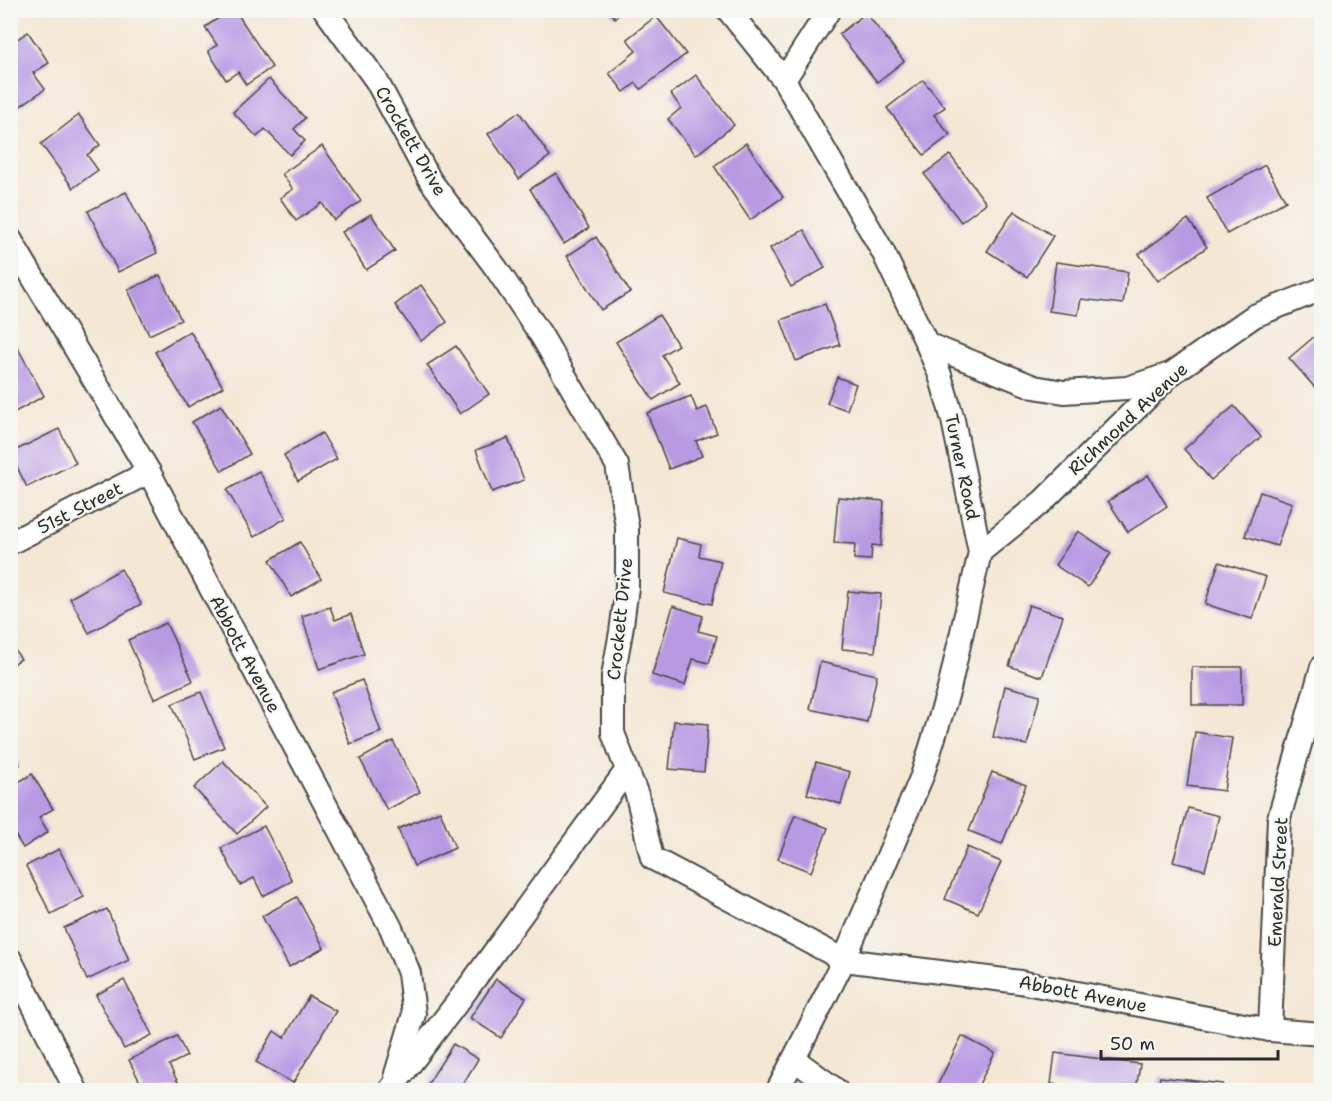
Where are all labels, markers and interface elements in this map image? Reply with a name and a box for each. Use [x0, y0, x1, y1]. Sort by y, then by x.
street label: Crockett Drive [370, 82, 452, 200]
street label: Richmond Avenue [1063, 357, 1193, 481]
street label: Turner Road [939, 412, 985, 522]
street label: 51st Street [33, 476, 127, 540]
street label: Crockett Drive [602, 557, 638, 681]
street label: Abbott Avenue [204, 591, 286, 717]
street label: Emerald Street [1263, 816, 1293, 948]
street label: Abbott Avenue [1017, 970, 1149, 1018]
scale bar [1101, 1023, 1278, 1061]
text: 50 m [1110, 1032, 1155, 1056]

